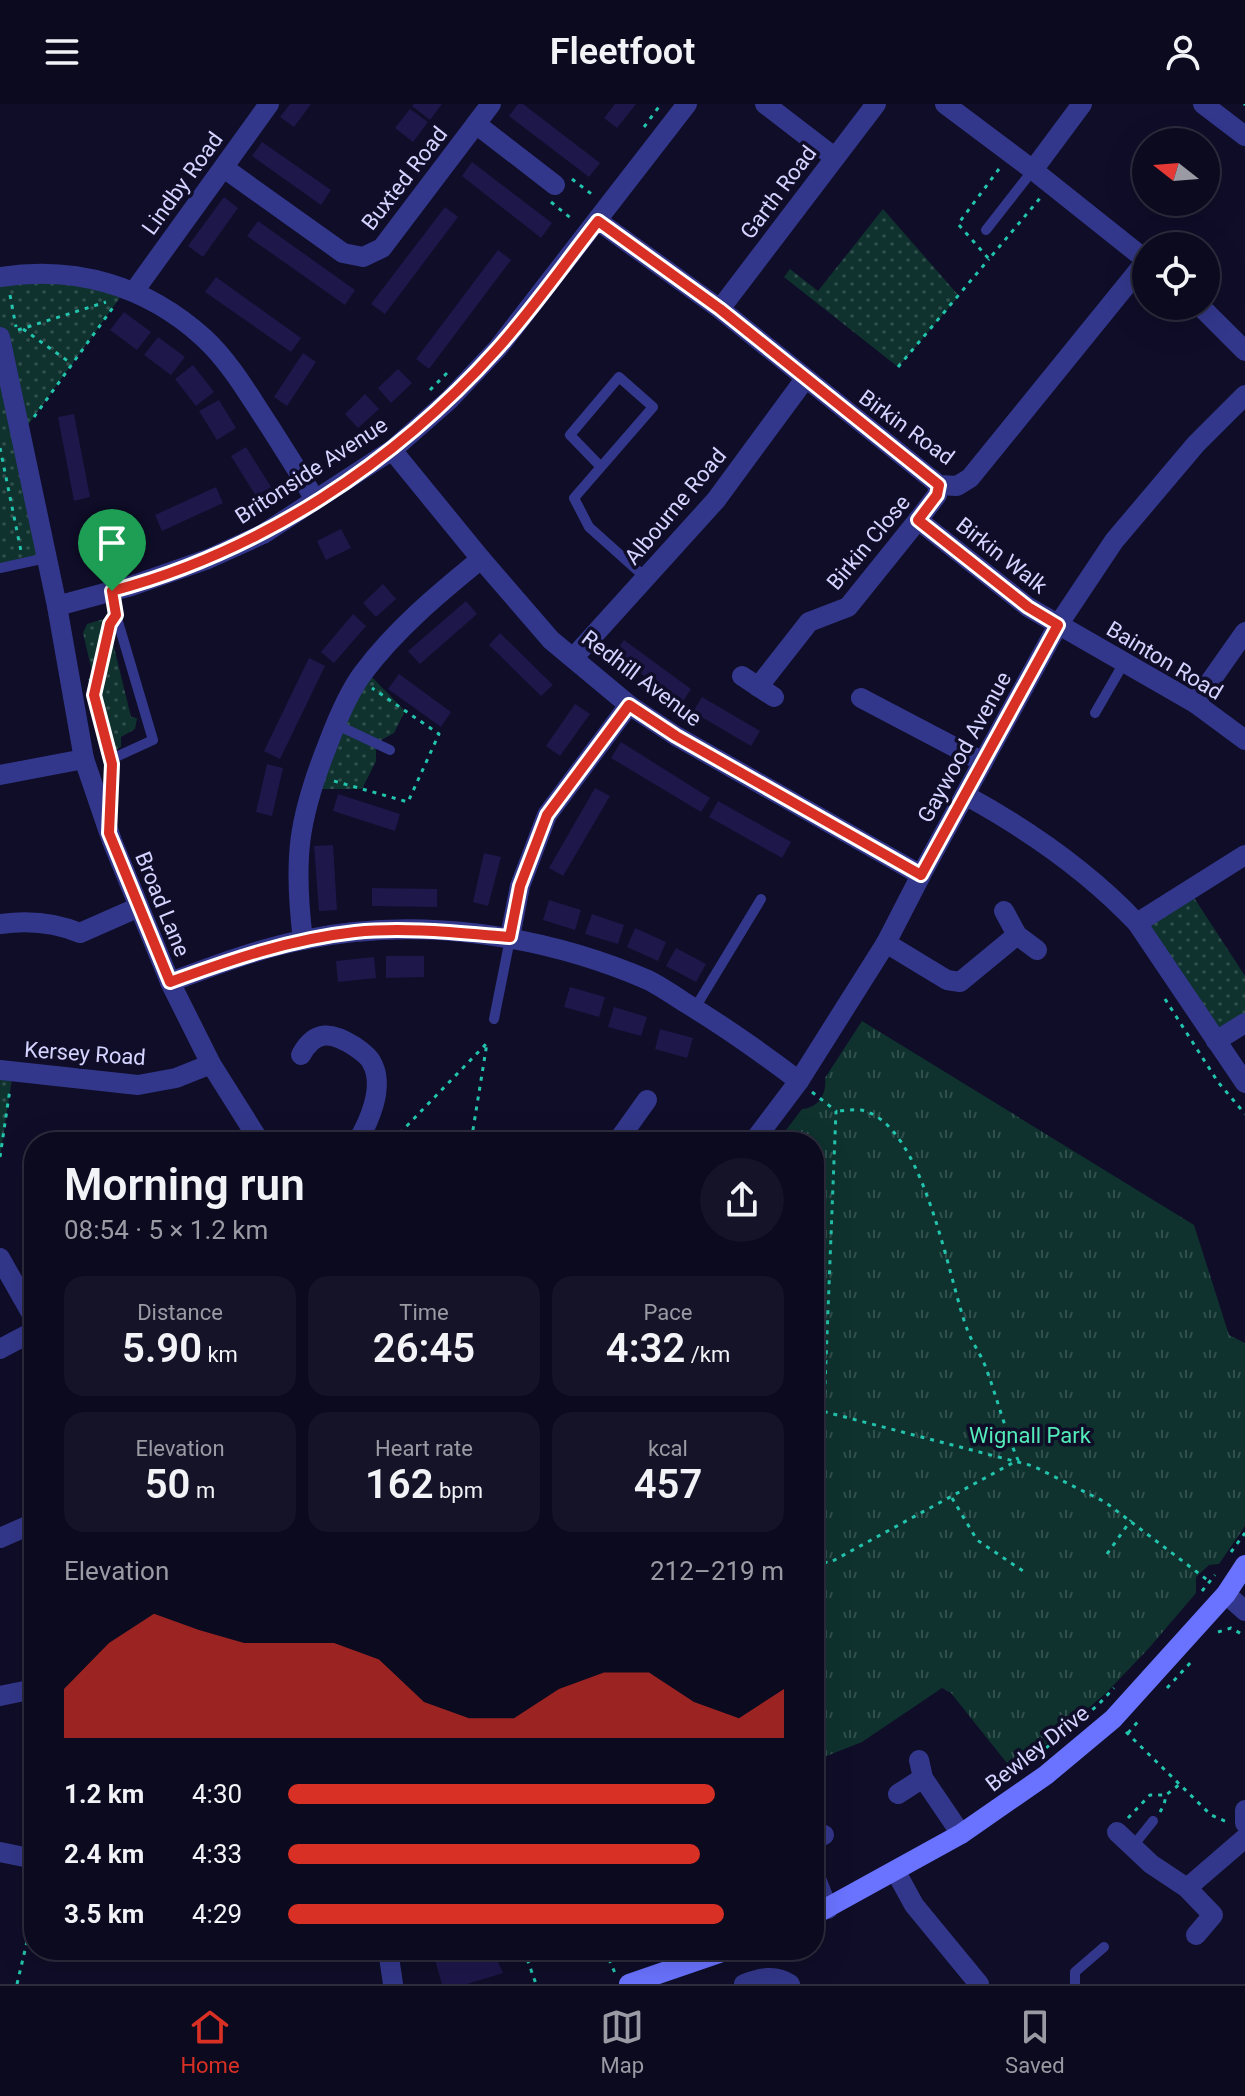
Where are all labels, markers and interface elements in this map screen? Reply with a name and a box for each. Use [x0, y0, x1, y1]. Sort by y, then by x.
icon: menu [40, 30, 84, 74]
icon: person [1161, 30, 1205, 74]
text: Fleetfoot [550, 31, 695, 73]
street label: Buxted Road [356, 122, 452, 235]
street label: Lindby Road [137, 127, 228, 239]
north arrow [1132, 128, 1220, 216]
map controls [1132, 128, 1220, 320]
street label: Garth Road [735, 141, 822, 244]
button: locate [1132, 232, 1220, 320]
street label: Birkin Road [854, 385, 959, 470]
street label: Britonside Avenue [231, 412, 392, 529]
street label: Albourne Road [620, 443, 731, 569]
street label: Birkin Close [822, 490, 915, 595]
pin [78, 509, 146, 591]
street label: Birkin Walk [951, 512, 1053, 599]
icon: arrive [90, 521, 134, 565]
street label: Bainton Road [1102, 616, 1227, 705]
street label: Redhill Avenue [577, 625, 706, 731]
street label: Gaywood Avenue [913, 667, 1016, 827]
street label: Broad Lane [130, 848, 195, 960]
street label: Kersey Road [23, 1037, 147, 1070]
button: share [700, 1158, 784, 1242]
text: Morning run [64, 1159, 305, 1211]
text: 08:54 · 5 × 1.2 km [64, 1215, 268, 1245]
text: Distance [137, 1300, 223, 1325]
text: Time [399, 1300, 449, 1325]
text: Pace [644, 1300, 692, 1325]
text: 5.90 [122, 1325, 202, 1372]
text: 26:45 [373, 1325, 475, 1372]
text: 4:32 [606, 1325, 685, 1372]
text: km [202, 1342, 238, 1367]
text: /km [685, 1342, 730, 1367]
park label: Wignall Park [969, 1423, 1092, 1448]
text: Elevation [135, 1436, 225, 1461]
text: Heart rate [375, 1436, 473, 1461]
text: kcal [648, 1436, 688, 1461]
text: 50 [145, 1461, 190, 1508]
text: 162 [365, 1461, 434, 1508]
text: 457 [634, 1461, 702, 1508]
text: m [190, 1478, 215, 1503]
text: bpm [434, 1478, 483, 1503]
text: Elevation [64, 1556, 169, 1586]
text: 212–219 m [650, 1556, 784, 1586]
street label: Bewley Drive [981, 1700, 1094, 1796]
text: 1.2 km [64, 1779, 144, 1809]
text: 4:30 [192, 1779, 242, 1809]
text: 2.4 km [64, 1839, 144, 1869]
text: 4:33 [192, 1839, 242, 1869]
text: 3.5 km [64, 1899, 144, 1929]
text: 4:29 [192, 1899, 242, 1929]
tab: Home [180, 2005, 240, 2078]
tab: Map [600, 2005, 644, 2078]
tab: Saved [1005, 2005, 1065, 2078]

